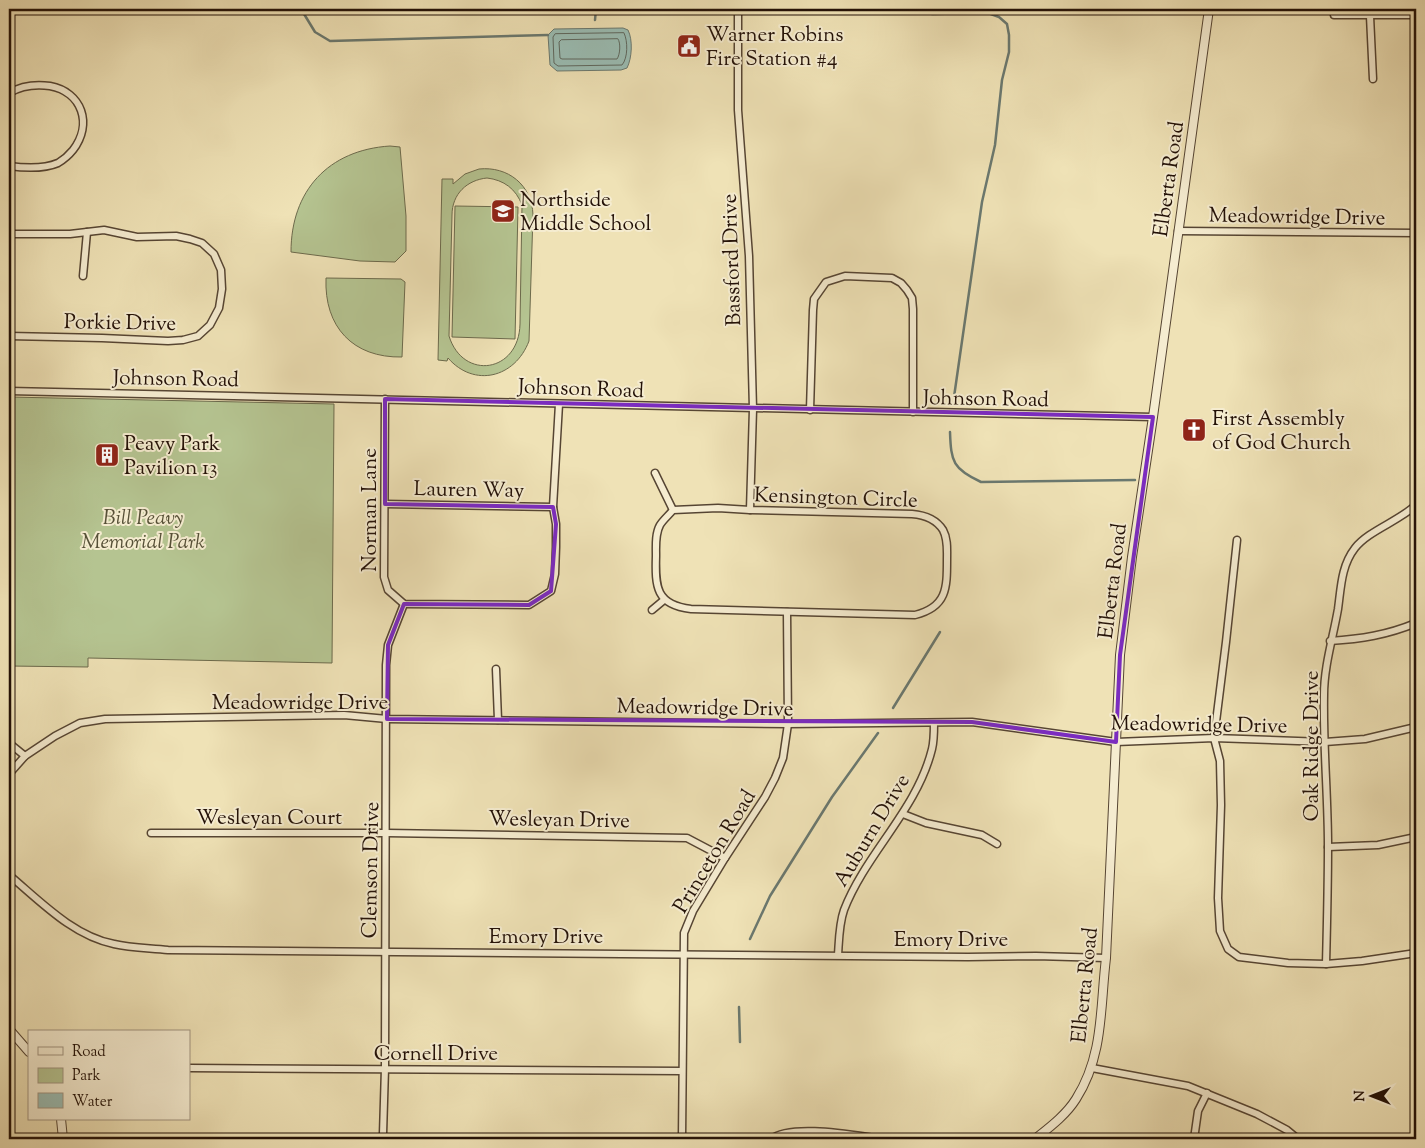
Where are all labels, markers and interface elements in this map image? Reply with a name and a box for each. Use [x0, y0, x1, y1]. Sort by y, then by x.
place label: Warner Robins Fire Station #4 [706, 21, 844, 75]
public building icon: Warner Robins Fire Station #4 [676, 33, 702, 59]
street label: Elberta Road [1147, 119, 1193, 239]
place label: Northside Middle School [520, 186, 651, 240]
street label: Bassford Drive [716, 193, 750, 327]
school or university icon: Northside Middle School [490, 198, 516, 224]
street label: Meadowridge Drive [1208, 201, 1386, 235]
street label: Porkie Drive [64, 308, 176, 340]
street label: Johnson Road [112, 364, 239, 396]
street label: Johnson Road [516, 373, 645, 407]
street label: Johnson Road [922, 384, 1049, 416]
place label: First Assembly of God Church [1212, 405, 1351, 459]
church icon: First Assembly of God Church [1181, 417, 1207, 443]
place label: Peavy Park Pavilion 13 [124, 430, 221, 484]
building icon: Peavy Park Pavilion 13 [94, 442, 120, 468]
street label: Norman Lane [356, 448, 386, 572]
street label: Lauren Way [413, 475, 525, 507]
street label: Kensington Circle [754, 481, 918, 517]
park label: Bill Peavy Memorial Park [81, 504, 205, 558]
street label: Elberta Road [1092, 522, 1136, 641]
street label: Oak Ridge Drive [1298, 670, 1328, 822]
street label: Meadowridge Drive [212, 689, 388, 719]
street label: Meadowridge Drive [616, 692, 794, 726]
street label: Meadowridge Drive [1110, 709, 1288, 743]
street label: Auburn Drive [827, 769, 918, 893]
street label: Princeton Road [667, 784, 765, 920]
street label: Clemson Drive [356, 801, 388, 939]
street label: Wesleyan Court [196, 804, 342, 834]
street label: Wesleyan Drive [488, 805, 630, 837]
street label: Emory Drive [489, 923, 603, 953]
street label: Emory Drive [894, 926, 1008, 956]
street label: Elberta Road [1065, 926, 1107, 1045]
legend [28, 1030, 190, 1120]
street label: Cornell Drive [374, 1040, 498, 1070]
text: Road [72, 1042, 106, 1063]
text: Park [72, 1066, 101, 1087]
north arrow [1348, 1070, 1398, 1120]
text: N [1351, 1090, 1371, 1102]
text: Water [72, 1092, 113, 1113]

